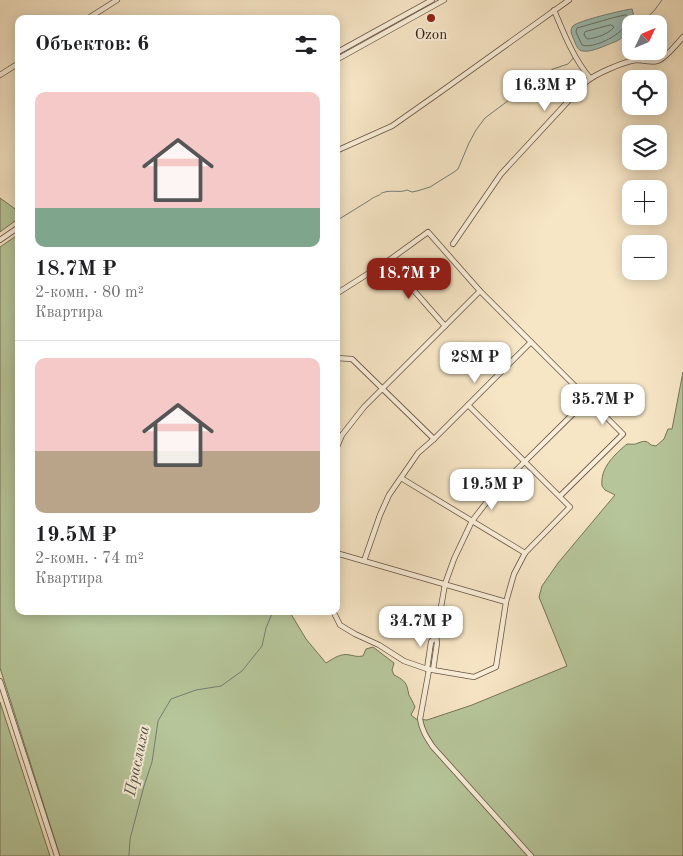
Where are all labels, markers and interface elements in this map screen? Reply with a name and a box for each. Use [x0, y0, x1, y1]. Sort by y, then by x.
marker: Ozon [425, 12, 437, 24]
north arrow [622, 15, 668, 60]
map controls [622, 15, 667, 280]
place label: Ozon [415, 28, 447, 43]
icon: filters [292, 31, 320, 59]
text: Объектов: 6 [35, 34, 149, 55]
pin: 16.3M ₽ [499, 70, 591, 112]
button: locate [622, 70, 667, 115]
text: 16.3M ₽ [514, 78, 576, 94]
icon: home [133, 125, 223, 215]
button: layers [622, 125, 667, 170]
button: + [622, 180, 667, 225]
button: − [622, 235, 667, 280]
pin: 18.7M ₽ [363, 258, 455, 300]
text: 18.7M ₽ [35, 259, 117, 280]
text: 18.7M ₽ [378, 266, 440, 282]
text: 2-комн. · 80 m² [35, 285, 144, 301]
text: Квартира [35, 305, 103, 321]
pin: 28M ₽ [440, 342, 510, 384]
text: 28M ₽ [451, 350, 499, 366]
pin: 35.7M ₽ [557, 384, 649, 426]
icon: home [133, 390, 223, 480]
text: 35.7M ₽ [572, 392, 634, 408]
pin: 19.5M ₽ [446, 468, 538, 511]
text: 19.5M ₽ [461, 477, 523, 493]
text: 19.5M ₽ [35, 525, 117, 546]
text: 2-комн. · 74 m² [35, 551, 144, 567]
text: Квартира [35, 571, 103, 587]
pin: 34.7M ₽ [375, 606, 467, 648]
text: 34.7M ₽ [390, 614, 452, 630]
water label: Праслиха [123, 724, 153, 799]

